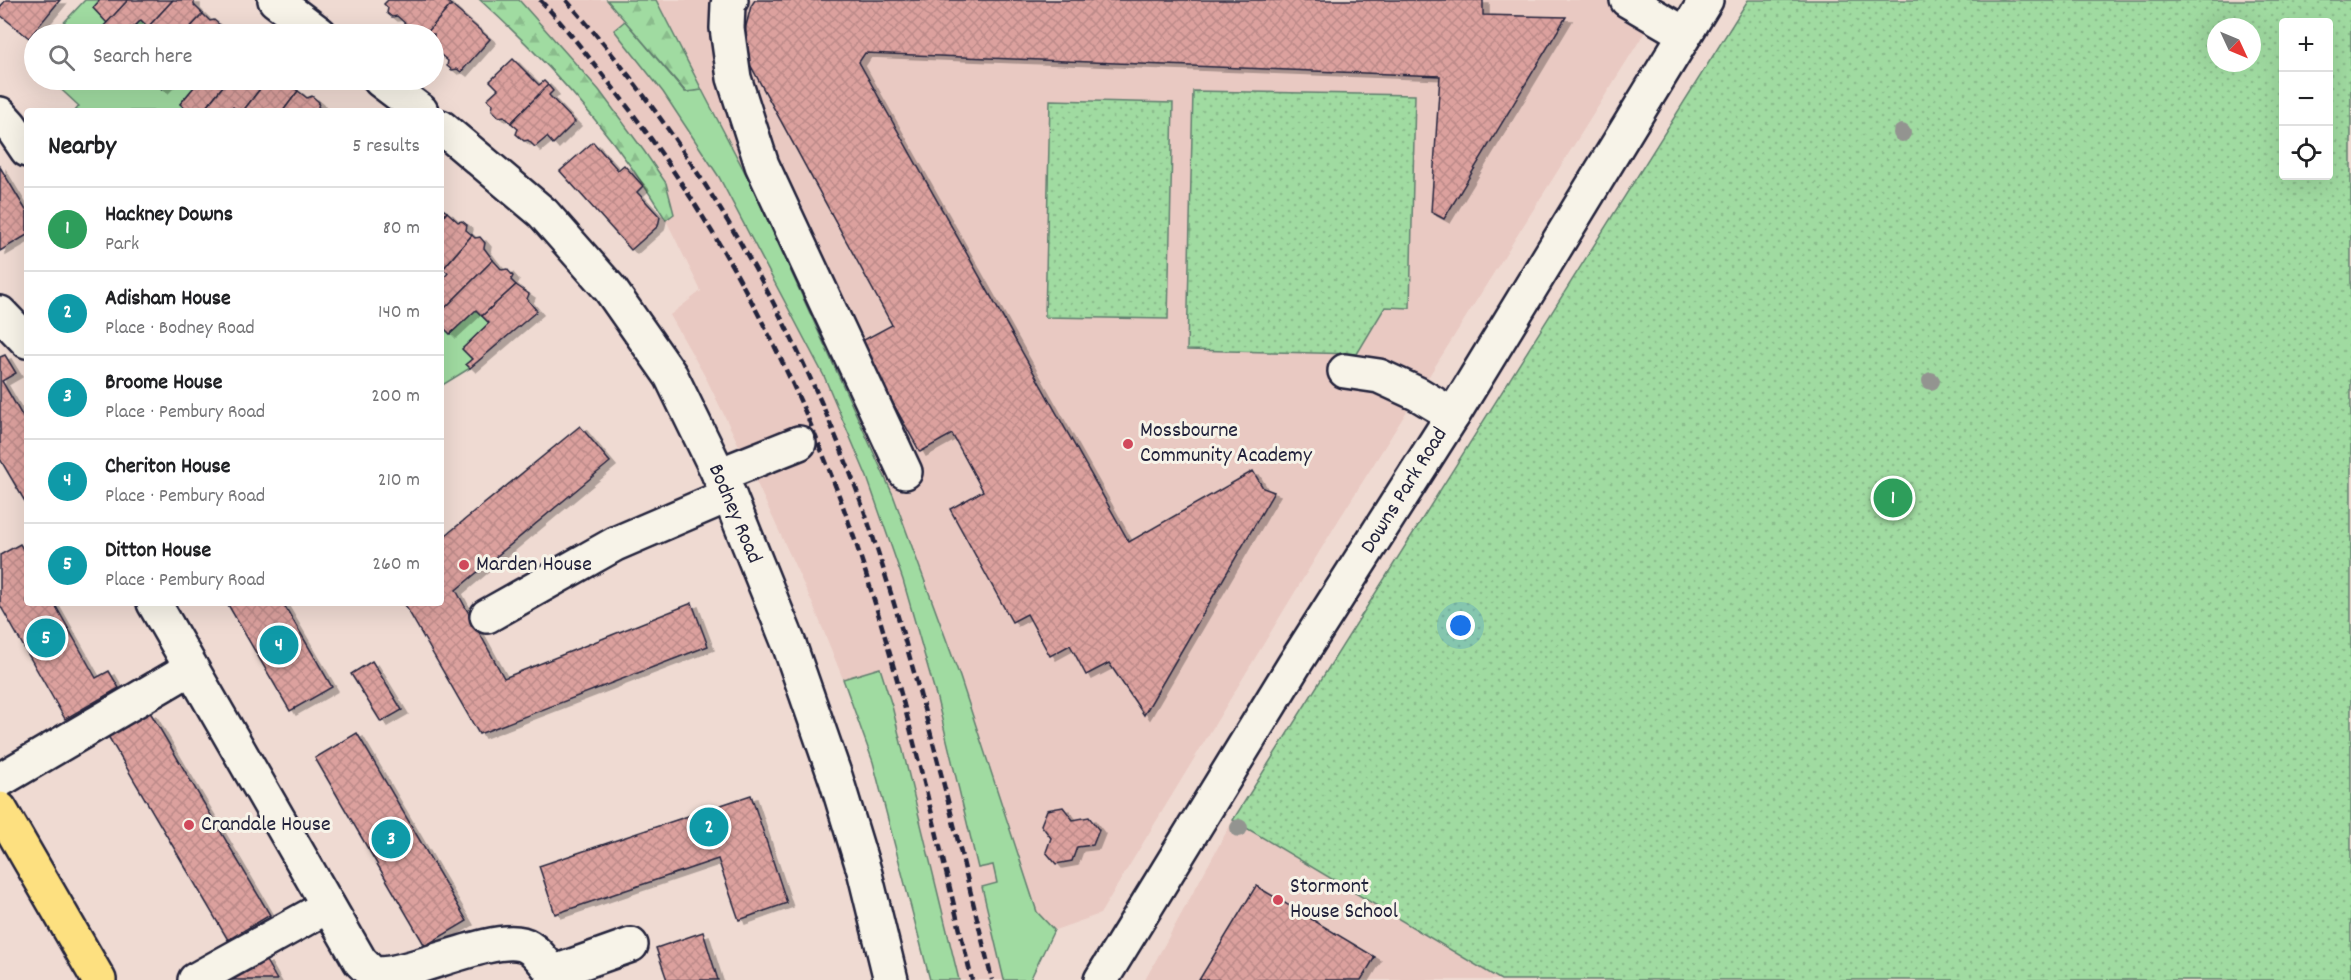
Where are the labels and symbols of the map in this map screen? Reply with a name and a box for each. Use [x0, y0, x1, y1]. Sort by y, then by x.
north arrow [2207, 18, 2261, 72]
place label: Mossbourne Community Academy [1140, 416, 1313, 472]
street label: Downs Park Road [1354, 422, 1456, 560]
marker: Mossbourne Community Academy [1121, 437, 1135, 451]
street label: Bodney Road [699, 459, 769, 569]
pin: 1 [1874, 476, 1912, 520]
place label: Marden House [476, 550, 592, 581]
marker: Marden House [457, 558, 471, 572]
your location [1446, 611, 1475, 640]
pin: 5 [26, 616, 66, 660]
pin: 4 [260, 622, 298, 668]
pin: 2 [690, 804, 728, 850]
place label: Crandale House [201, 810, 331, 841]
pin: 3 [372, 816, 410, 862]
marker: Crandale House [182, 818, 196, 832]
place label: Stormont House School [1290, 872, 1398, 928]
marker: Stormont House School [1271, 893, 1285, 907]

